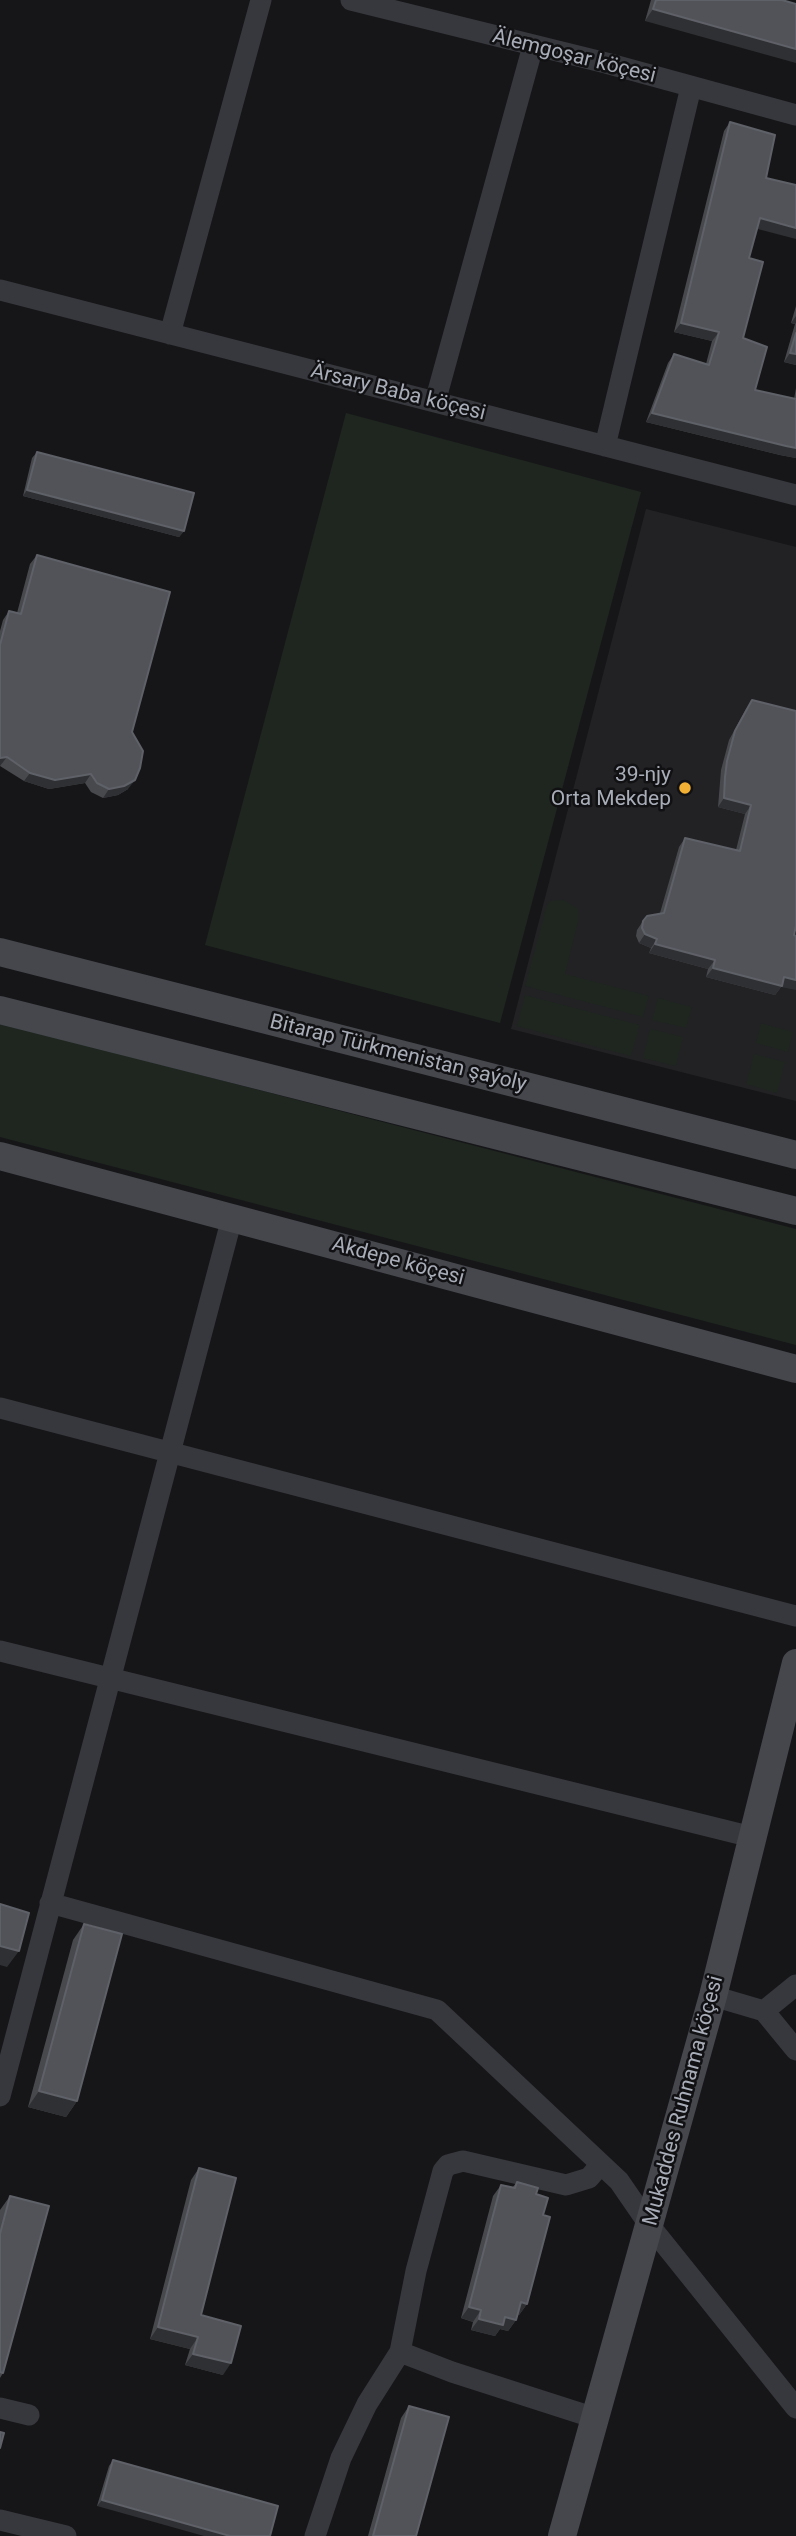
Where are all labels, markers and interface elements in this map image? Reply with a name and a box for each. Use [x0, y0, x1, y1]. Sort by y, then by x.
street label: Älemgoşar köçesi [490, 25, 658, 89]
street label: Ärsary Baba köçesi [308, 359, 488, 427]
place label: 39-njy Orta Mekdep [551, 763, 671, 813]
marker: 39-njy Orta Mekdep [677, 780, 693, 796]
street label: Bitarap Türkmenistan şaýoly [267, 1010, 529, 1098]
street label: Akdepe köçesi [329, 1232, 467, 1292]
street label: Mukaddes Ruhnama köçesi [638, 1973, 730, 2229]

